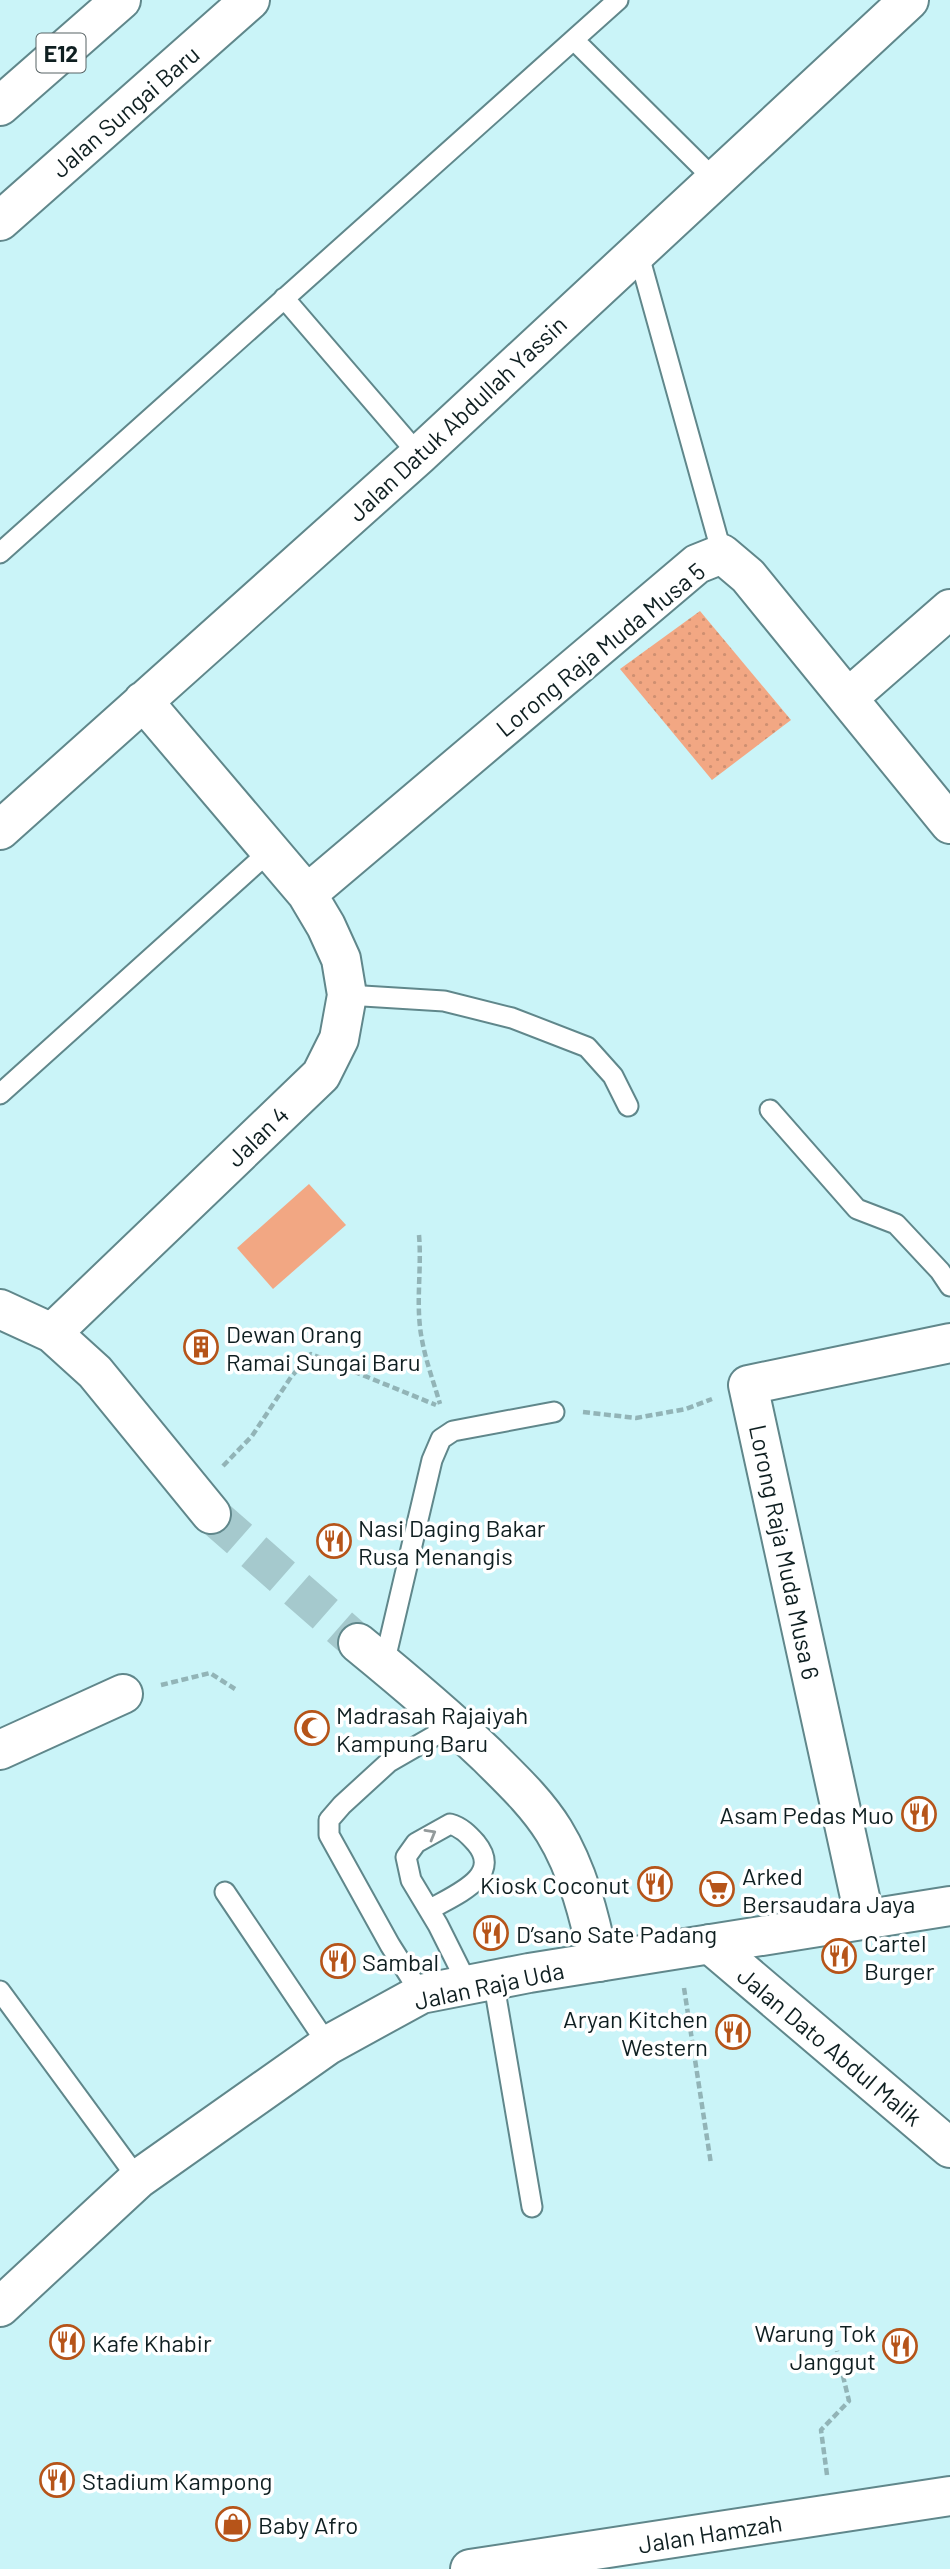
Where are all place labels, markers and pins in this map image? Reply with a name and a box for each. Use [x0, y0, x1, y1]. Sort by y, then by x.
place label: Dewan Orang Ramai Sungai Baru [226, 1319, 421, 1376]
building icon: Dewan Orang Ramai Sungai Baru [182, 1328, 220, 1366]
place label: Nasi Daging Bakar Rusa Menangis [358, 1513, 546, 1570]
restaurant icon: Nasi Daging Bakar Rusa Menangis [315, 1522, 353, 1560]
place label: Madrasah Rajaiyah Kampung Baru [336, 1700, 528, 1757]
mosque icon: Madrasah Rajaiyah Kampung Baru [293, 1709, 331, 1747]
restaurant icon: Asam Pedas Muo [900, 1795, 938, 1833]
place label: Asam Pedas Muo [720, 1800, 894, 1829]
place label: Arked Bersaudara Jaya [742, 1861, 915, 1918]
restaurant icon: Kiosk Coconut [636, 1865, 674, 1903]
place label: Kiosk Coconut [480, 1870, 630, 1899]
supermarket icon: Arked Bersaudara Jaya [698, 1870, 736, 1908]
restaurant icon: D’sano Sate Padang [472, 1914, 510, 1952]
place label: D’sano Sate Padang [516, 1919, 717, 1948]
place label: Cartel Burger [864, 1928, 935, 1985]
restaurant icon: Cartel Burger [820, 1937, 858, 1975]
restaurant icon: Sambal [319, 1942, 357, 1980]
place label: Sambal [362, 1947, 439, 1976]
place label: Aryan Kitchen Western [563, 2004, 708, 2061]
restaurant icon: Aryan Kitchen Western [714, 2013, 752, 2051]
place label: Warung Tok Janggut [755, 2318, 876, 2375]
restaurant icon: Kafe Khabir [48, 2323, 86, 2361]
restaurant icon: Warung Tok Janggut [881, 2327, 919, 2365]
place label: Kafe Khabir [92, 2328, 212, 2357]
restaurant icon: Stadium Kampong [38, 2461, 76, 2499]
place label: Stadium Kampong [82, 2466, 272, 2495]
shop icon: Baby Afro [214, 2505, 252, 2543]
place label: Baby Afro [258, 2510, 358, 2539]

